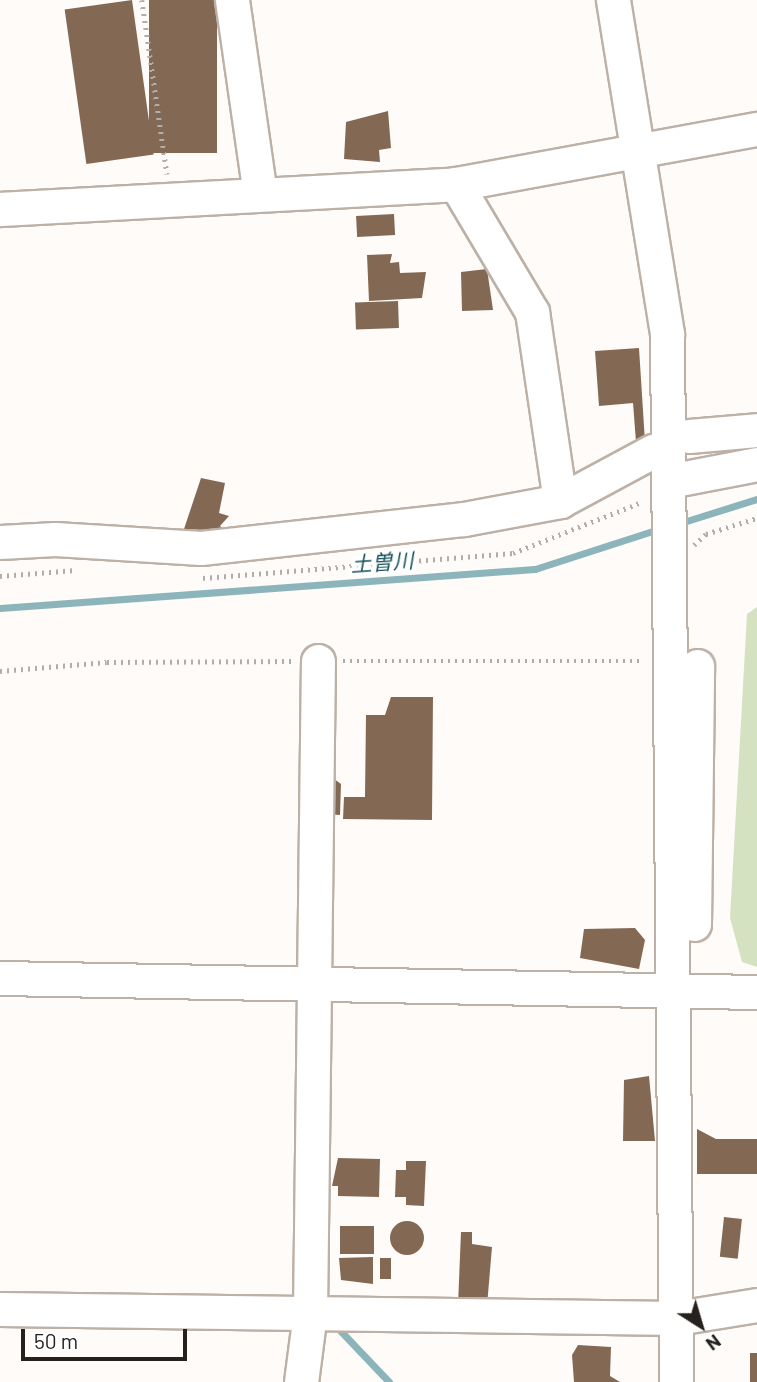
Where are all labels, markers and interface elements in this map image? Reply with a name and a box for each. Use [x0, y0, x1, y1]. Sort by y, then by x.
water label: 土曽川 [350, 547, 414, 577]
north arrow [666, 1291, 736, 1361]
scale bar [24, 1316, 191, 1360]
text: 50 m [34, 1328, 78, 1353]
text: N [702, 1330, 726, 1356]

